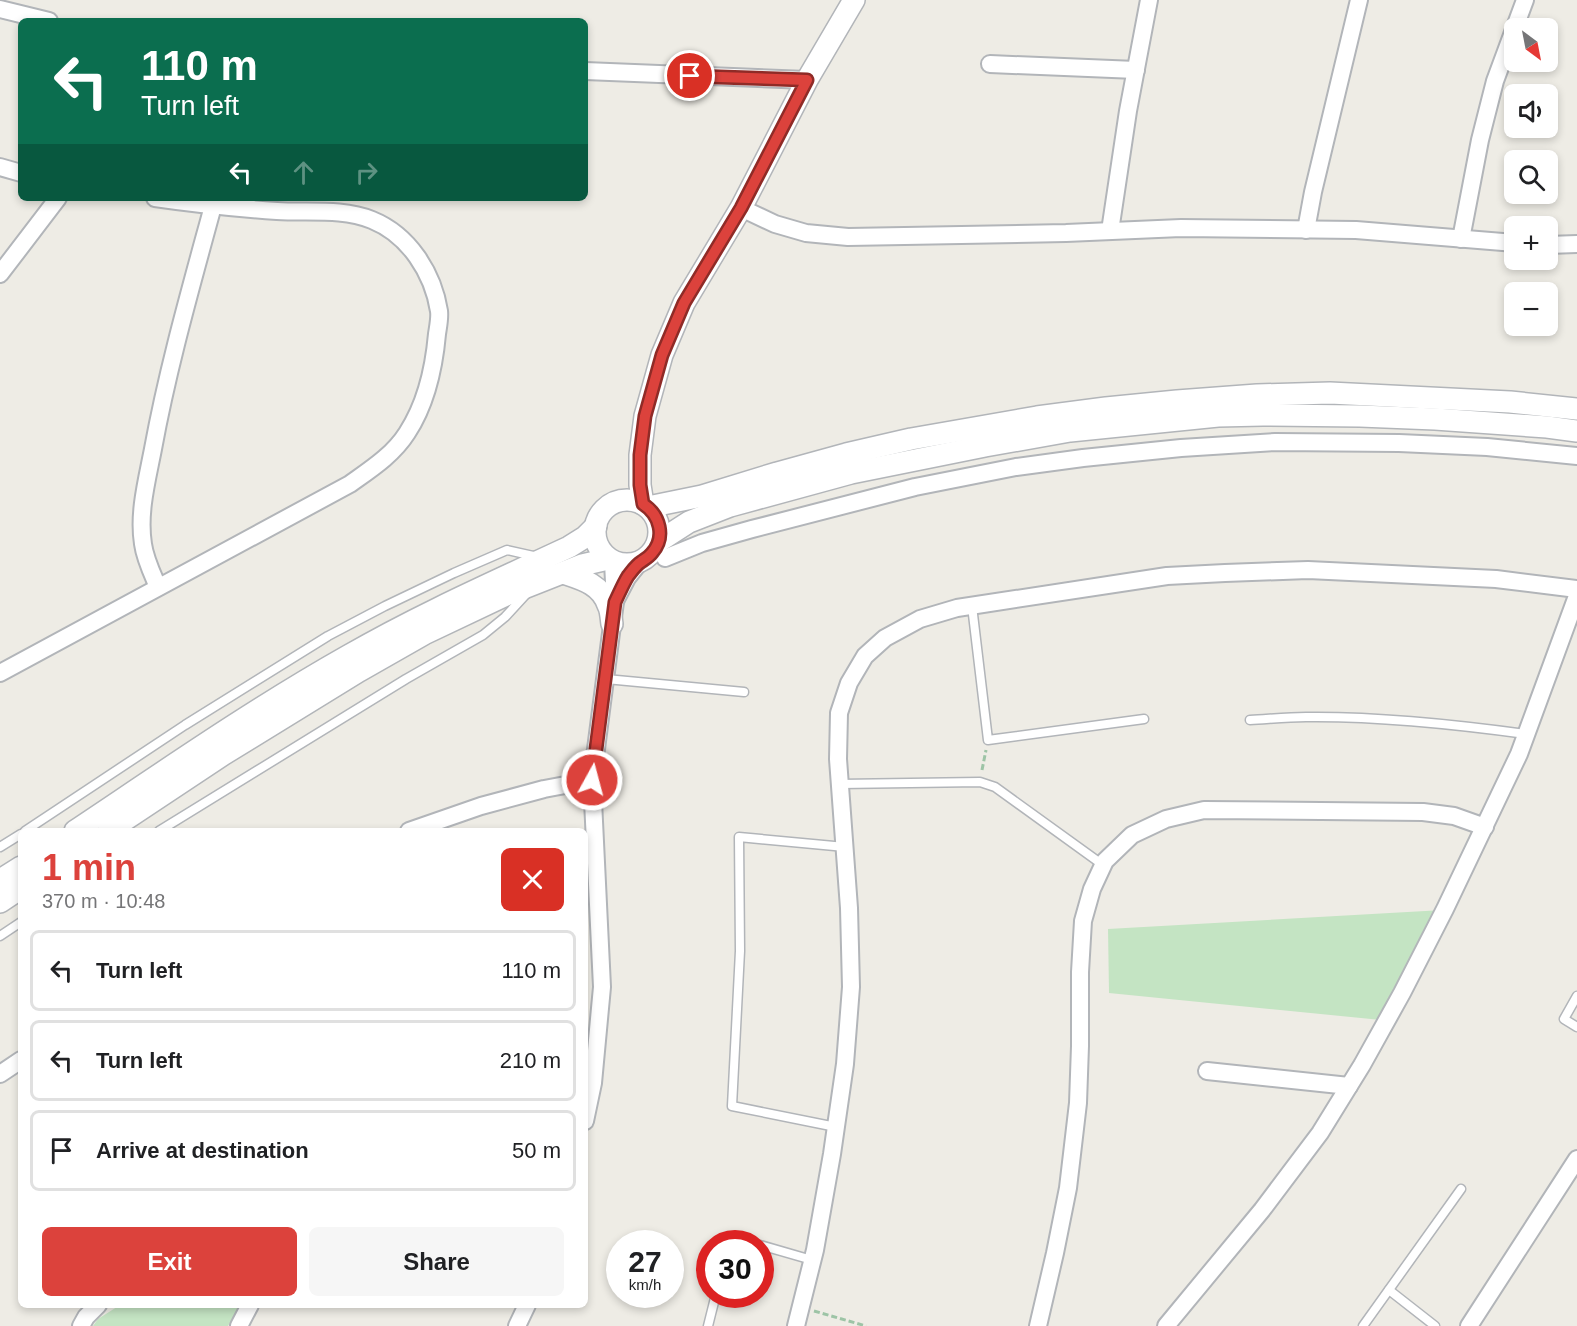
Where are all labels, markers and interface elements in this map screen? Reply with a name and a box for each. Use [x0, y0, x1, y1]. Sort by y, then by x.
north arrow [1504, 18, 1558, 72]
map controls [1504, 18, 1558, 336]
icon: left [42, 42, 120, 120]
text: 110 m [141, 42, 258, 89]
pin [664, 50, 715, 101]
icon: arrive [673, 59, 706, 92]
button: sound [1504, 84, 1558, 138]
text: Turn left [141, 91, 239, 121]
button: search [1504, 150, 1558, 204]
icon: left [224, 156, 257, 189]
icon: ahead [287, 156, 320, 189]
icon: right [350, 156, 383, 189]
button: + [1504, 216, 1558, 270]
button: − [1504, 282, 1558, 336]
position arrow [560, 748, 624, 812]
text: 1 min [42, 847, 136, 888]
button: close [501, 848, 564, 911]
text: 370 m · 10:48 [42, 890, 165, 912]
icon: left [45, 954, 78, 987]
text: Turn left [96, 958, 182, 983]
text: 110 m [501, 958, 561, 983]
icon: left [45, 1044, 78, 1077]
text: Turn left [96, 1048, 182, 1073]
text: 210 m [500, 1048, 561, 1073]
icon: arrive [45, 1134, 78, 1167]
text: Arrive at destination [96, 1138, 309, 1163]
text: 50 m [512, 1138, 561, 1163]
button: Exit [42, 1227, 297, 1296]
button: Share [309, 1227, 564, 1296]
speed limit sign: 30 [696, 1230, 774, 1308]
text: 27 [628, 1245, 662, 1278]
text: km/h [629, 1276, 661, 1293]

